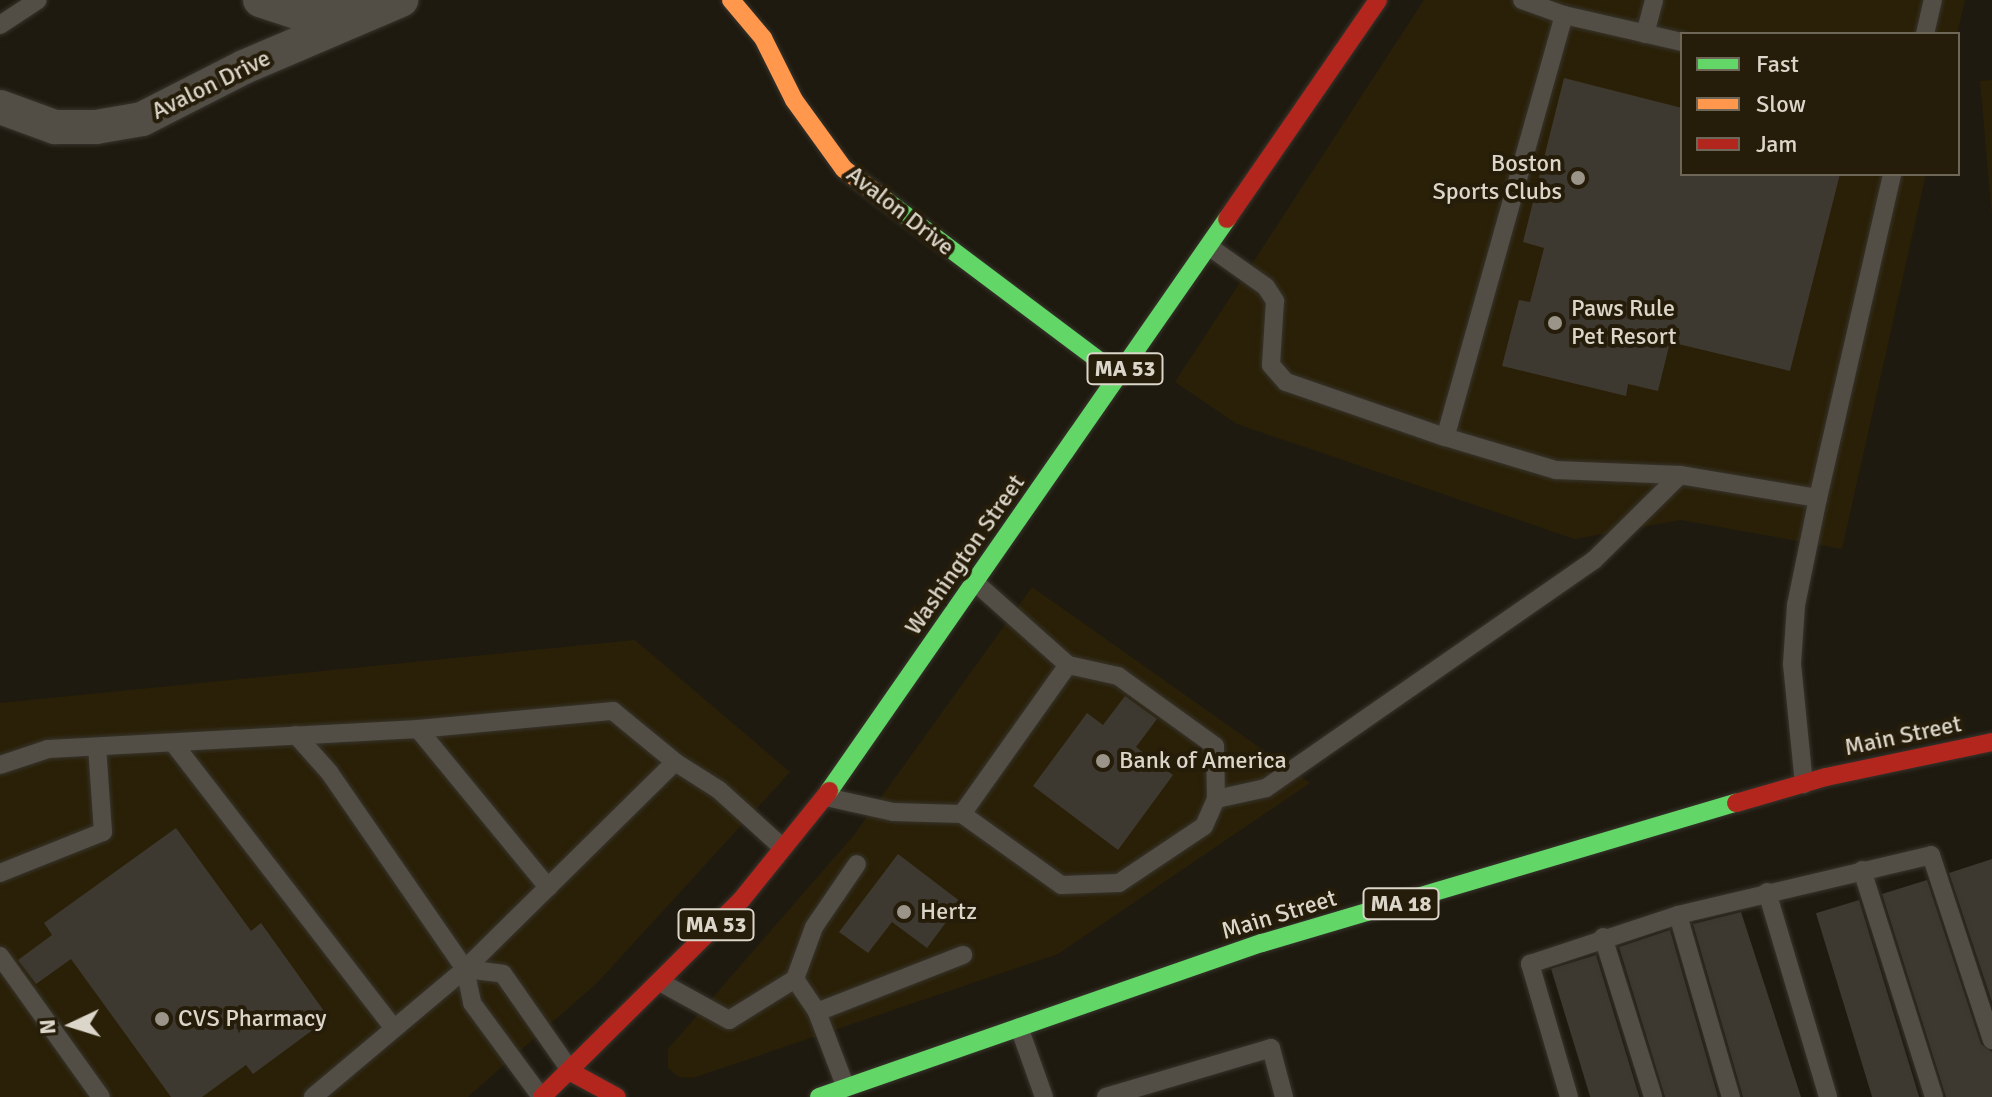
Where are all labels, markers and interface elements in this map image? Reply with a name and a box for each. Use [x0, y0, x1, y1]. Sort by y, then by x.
legend [1680, 32, 1960, 176]
street label: Avalon Drive [147, 44, 275, 126]
text: Fast [1756, 49, 1799, 79]
text: Slow [1756, 89, 1806, 119]
text: Jam [1756, 129, 1797, 159]
place label: Boston Sports Clubs [1432, 150, 1562, 206]
street label: Avalon Drive [840, 160, 960, 262]
marker: Boston Sports Clubs [1569, 169, 1587, 187]
place label: Paws Rule Pet Resort [1571, 295, 1676, 351]
marker: Paws Rule Pet Resort [1546, 314, 1564, 332]
road number: MA 53 [1085, 351, 1165, 387]
street label: Washington Street [899, 469, 1031, 641]
street label: Main Street [1842, 710, 1964, 762]
place label: Bank of America [1119, 747, 1287, 775]
marker: Bank of America [1094, 752, 1112, 770]
street label: Main Street [1218, 884, 1340, 946]
road number: MA 18 [1361, 886, 1441, 922]
place label: Hertz [920, 898, 977, 926]
marker: Hertz [895, 903, 913, 921]
road number: MA 53 [676, 907, 756, 943]
north arrow [32, 985, 112, 1065]
place label: CVS Pharmacy [178, 1005, 327, 1033]
marker: CVS Pharmacy [153, 1010, 171, 1028]
text: N [34, 1018, 62, 1035]

